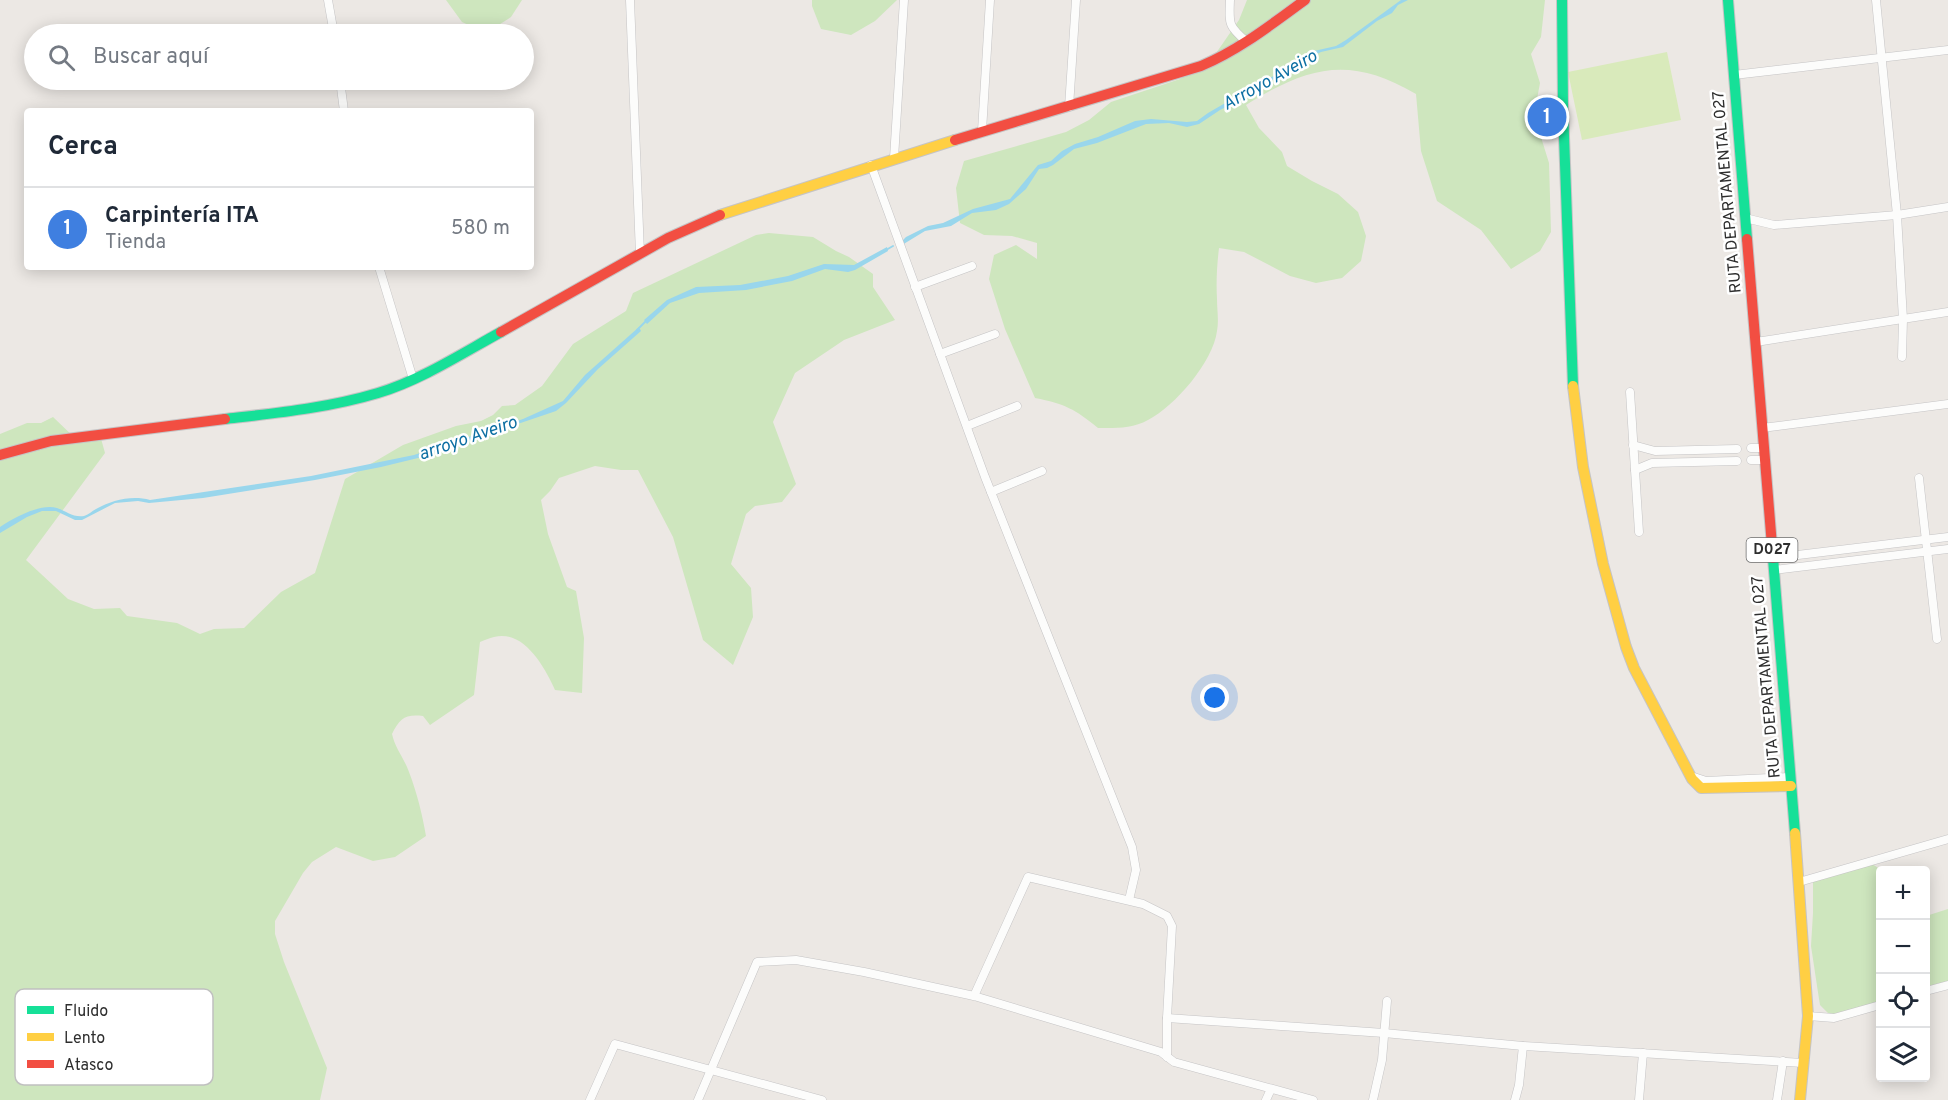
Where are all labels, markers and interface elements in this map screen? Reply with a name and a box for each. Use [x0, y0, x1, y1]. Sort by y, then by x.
search box [24, 24, 534, 90]
icon: search [45, 41, 78, 74]
text: Buscar aquí [93, 44, 209, 71]
water label: Arroyo Aveiro [1219, 45, 1322, 117]
street label: RUTA DEPARTAMENTAL 027 [1709, 90, 1747, 294]
pin: 1 [1528, 94, 1566, 140]
text: Cerca [48, 131, 118, 164]
text: Carpintería ITA [105, 203, 259, 230]
text: 1 [64, 216, 72, 242]
text: 580 m [451, 216, 510, 242]
text: Tienda [105, 230, 166, 256]
water label: arroyo Aveiro [416, 411, 521, 467]
road number: D027 [1746, 538, 1798, 562]
street label: RUTA DEPARTAMENTAL 027 [1748, 575, 1786, 779]
your location [1200, 683, 1229, 712]
map controls [1876, 866, 1930, 1082]
button: + [1876, 866, 1930, 920]
button: − [1876, 920, 1930, 974]
button: locate [1876, 974, 1930, 1028]
legend [15, 989, 213, 1085]
text: Fluido [64, 1002, 108, 1022]
button: layers [1876, 1028, 1930, 1082]
text: Lento [64, 1029, 105, 1049]
text: Atasco [64, 1056, 113, 1076]

